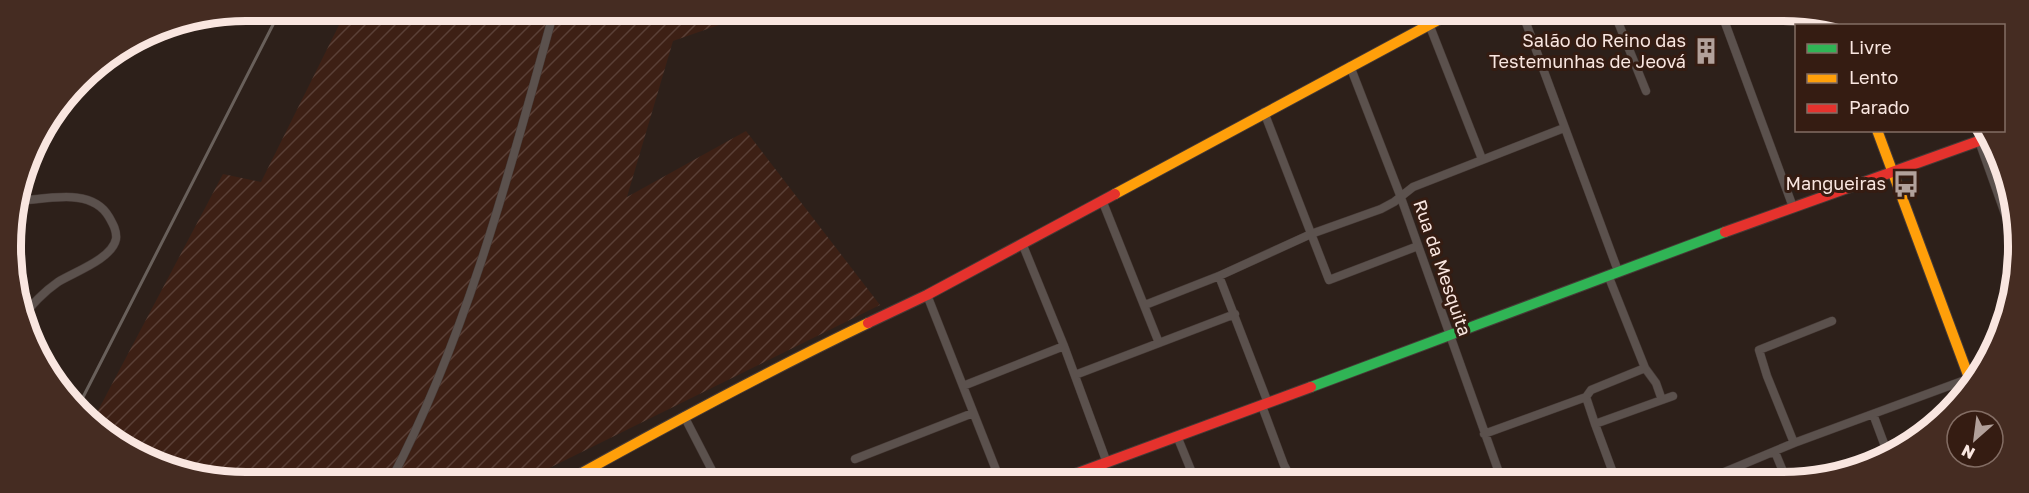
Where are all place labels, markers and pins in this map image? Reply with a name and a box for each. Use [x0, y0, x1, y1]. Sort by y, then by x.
place label: Salão do Reino das Testemunhas de Jeová [1489, 29, 1686, 72]
building icon: Salão do Reino das Testemunhas de Jeová [1691, 36, 1721, 66]
bus stop icon: Mangueiras [1891, 169, 1921, 199]
place label: Mangueiras [1786, 172, 1886, 194]

